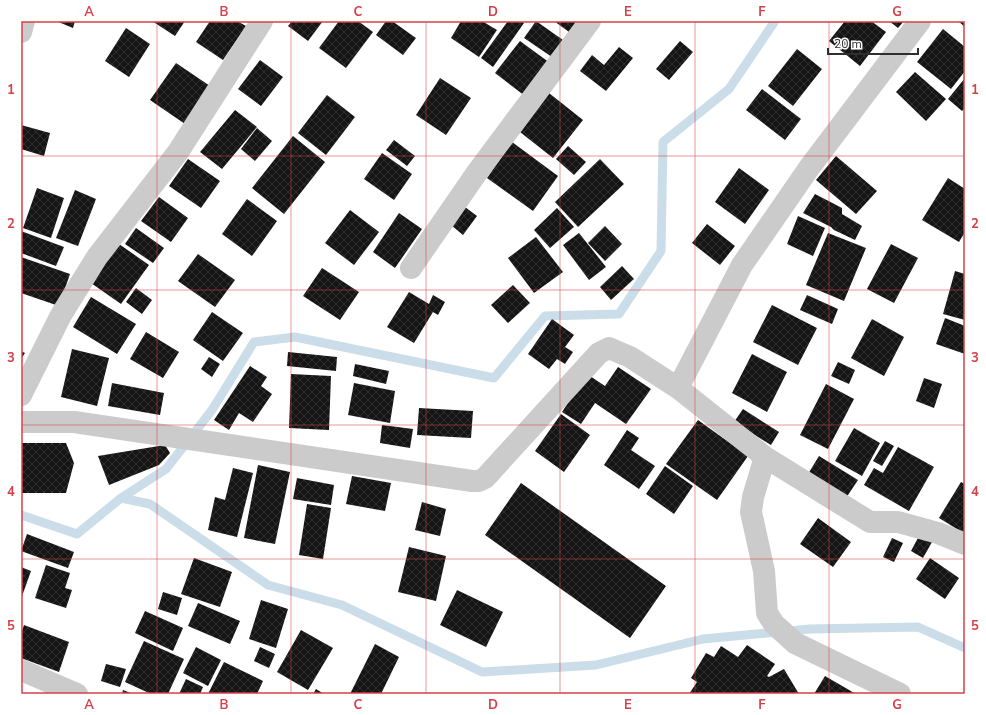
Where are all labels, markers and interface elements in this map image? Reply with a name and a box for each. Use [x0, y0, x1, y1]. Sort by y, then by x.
text: A [84, 3, 94, 21]
text: B [220, 3, 229, 21]
text: C [354, 3, 363, 21]
text: D [488, 3, 498, 21]
text: E [624, 3, 632, 21]
text: F [758, 3, 766, 21]
text: G [892, 3, 902, 21]
scale bar [828, 30, 918, 56]
text: 20 m [834, 36, 862, 52]
text: 1 [7, 81, 15, 99]
text: 1 [971, 81, 979, 99]
text: 2 [7, 215, 15, 233]
text: 2 [971, 215, 979, 233]
text: 3 [7, 349, 15, 367]
text: 3 [971, 349, 979, 367]
text: 4 [7, 483, 15, 501]
text: 4 [971, 483, 979, 501]
text: 5 [7, 617, 15, 635]
text: 5 [971, 617, 979, 635]
text: A [84, 696, 94, 714]
text: B [220, 696, 229, 714]
text: C [354, 696, 363, 714]
text: D [488, 696, 498, 714]
text: E [624, 696, 632, 714]
text: F [758, 696, 766, 714]
text: G [892, 696, 902, 714]

